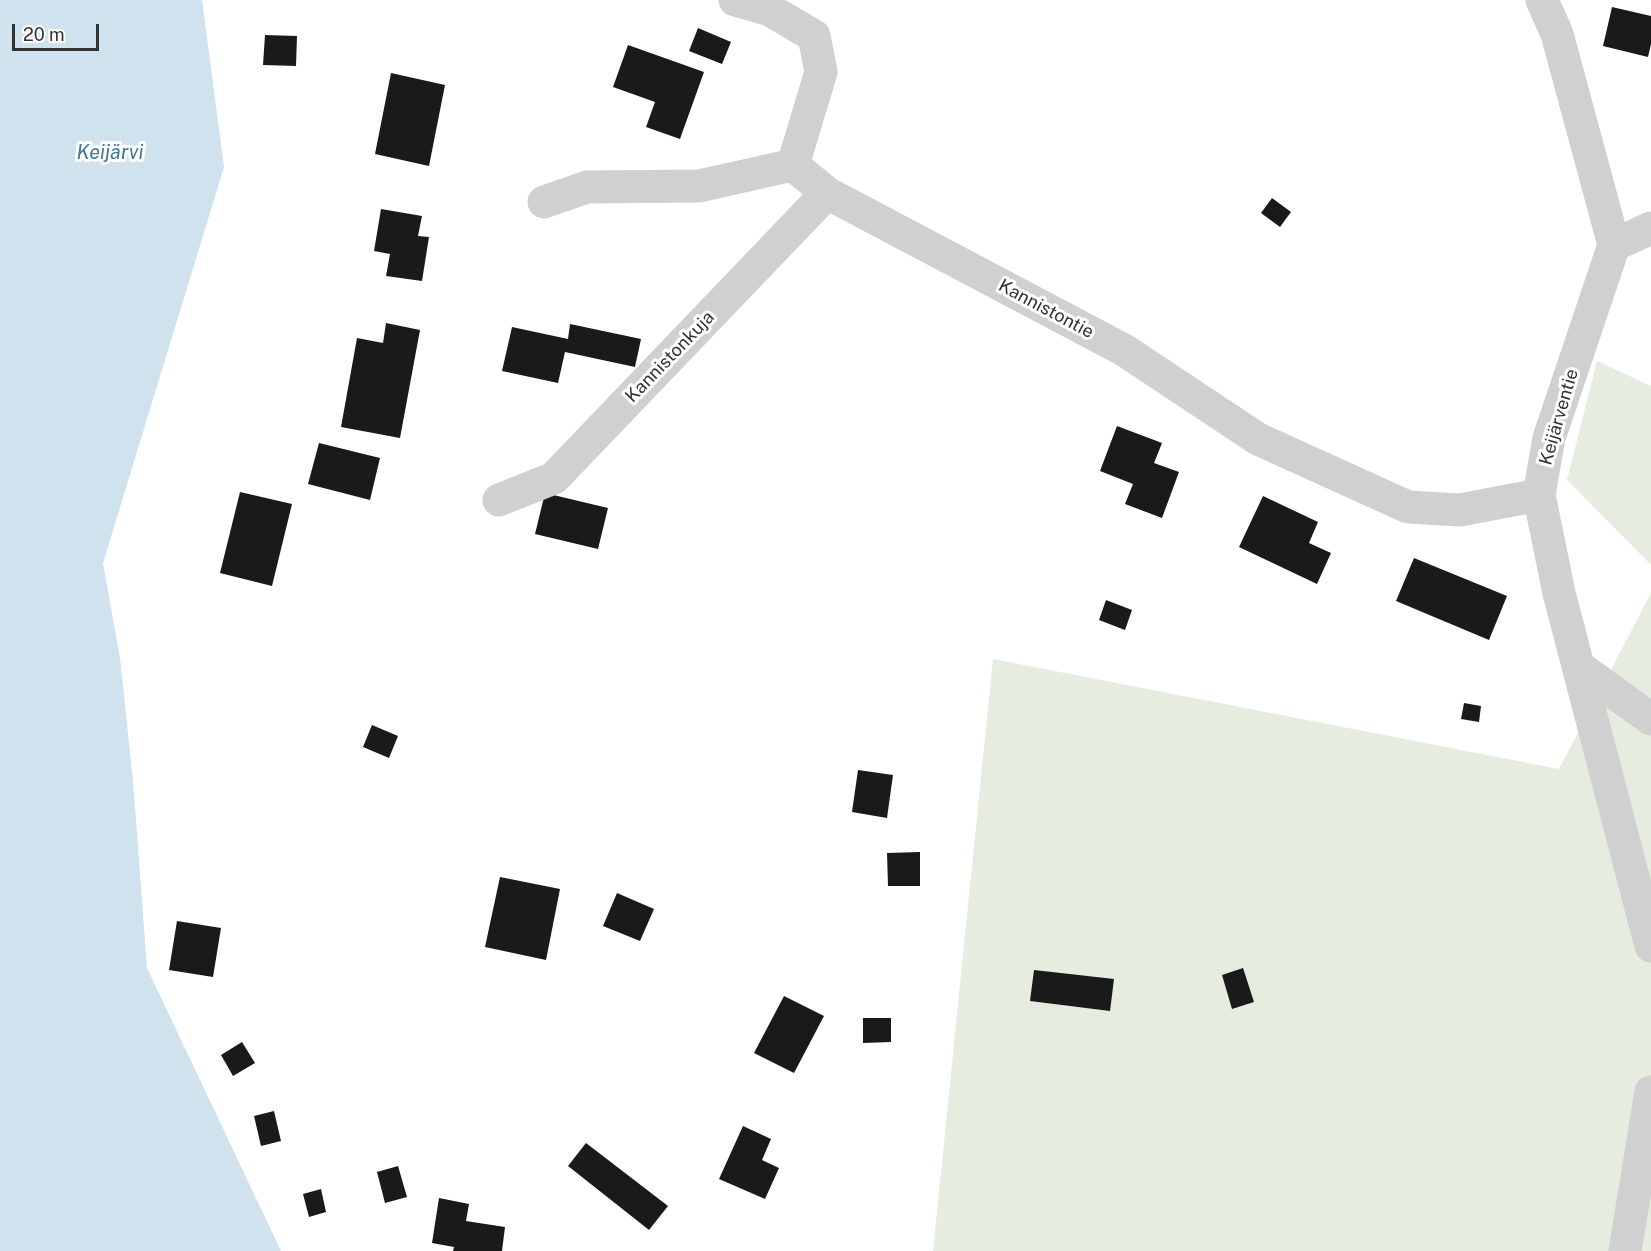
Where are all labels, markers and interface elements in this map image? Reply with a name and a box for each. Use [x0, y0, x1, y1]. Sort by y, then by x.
scale bar [15, 12, 102, 50]
text: 20 m [23, 24, 65, 45]
water label: Keijärvi [77, 141, 143, 165]
street label: Kannistontie [995, 275, 1097, 343]
street label: Kannistonkuja [621, 307, 719, 407]
street label: Keijärventie [1535, 366, 1583, 468]

